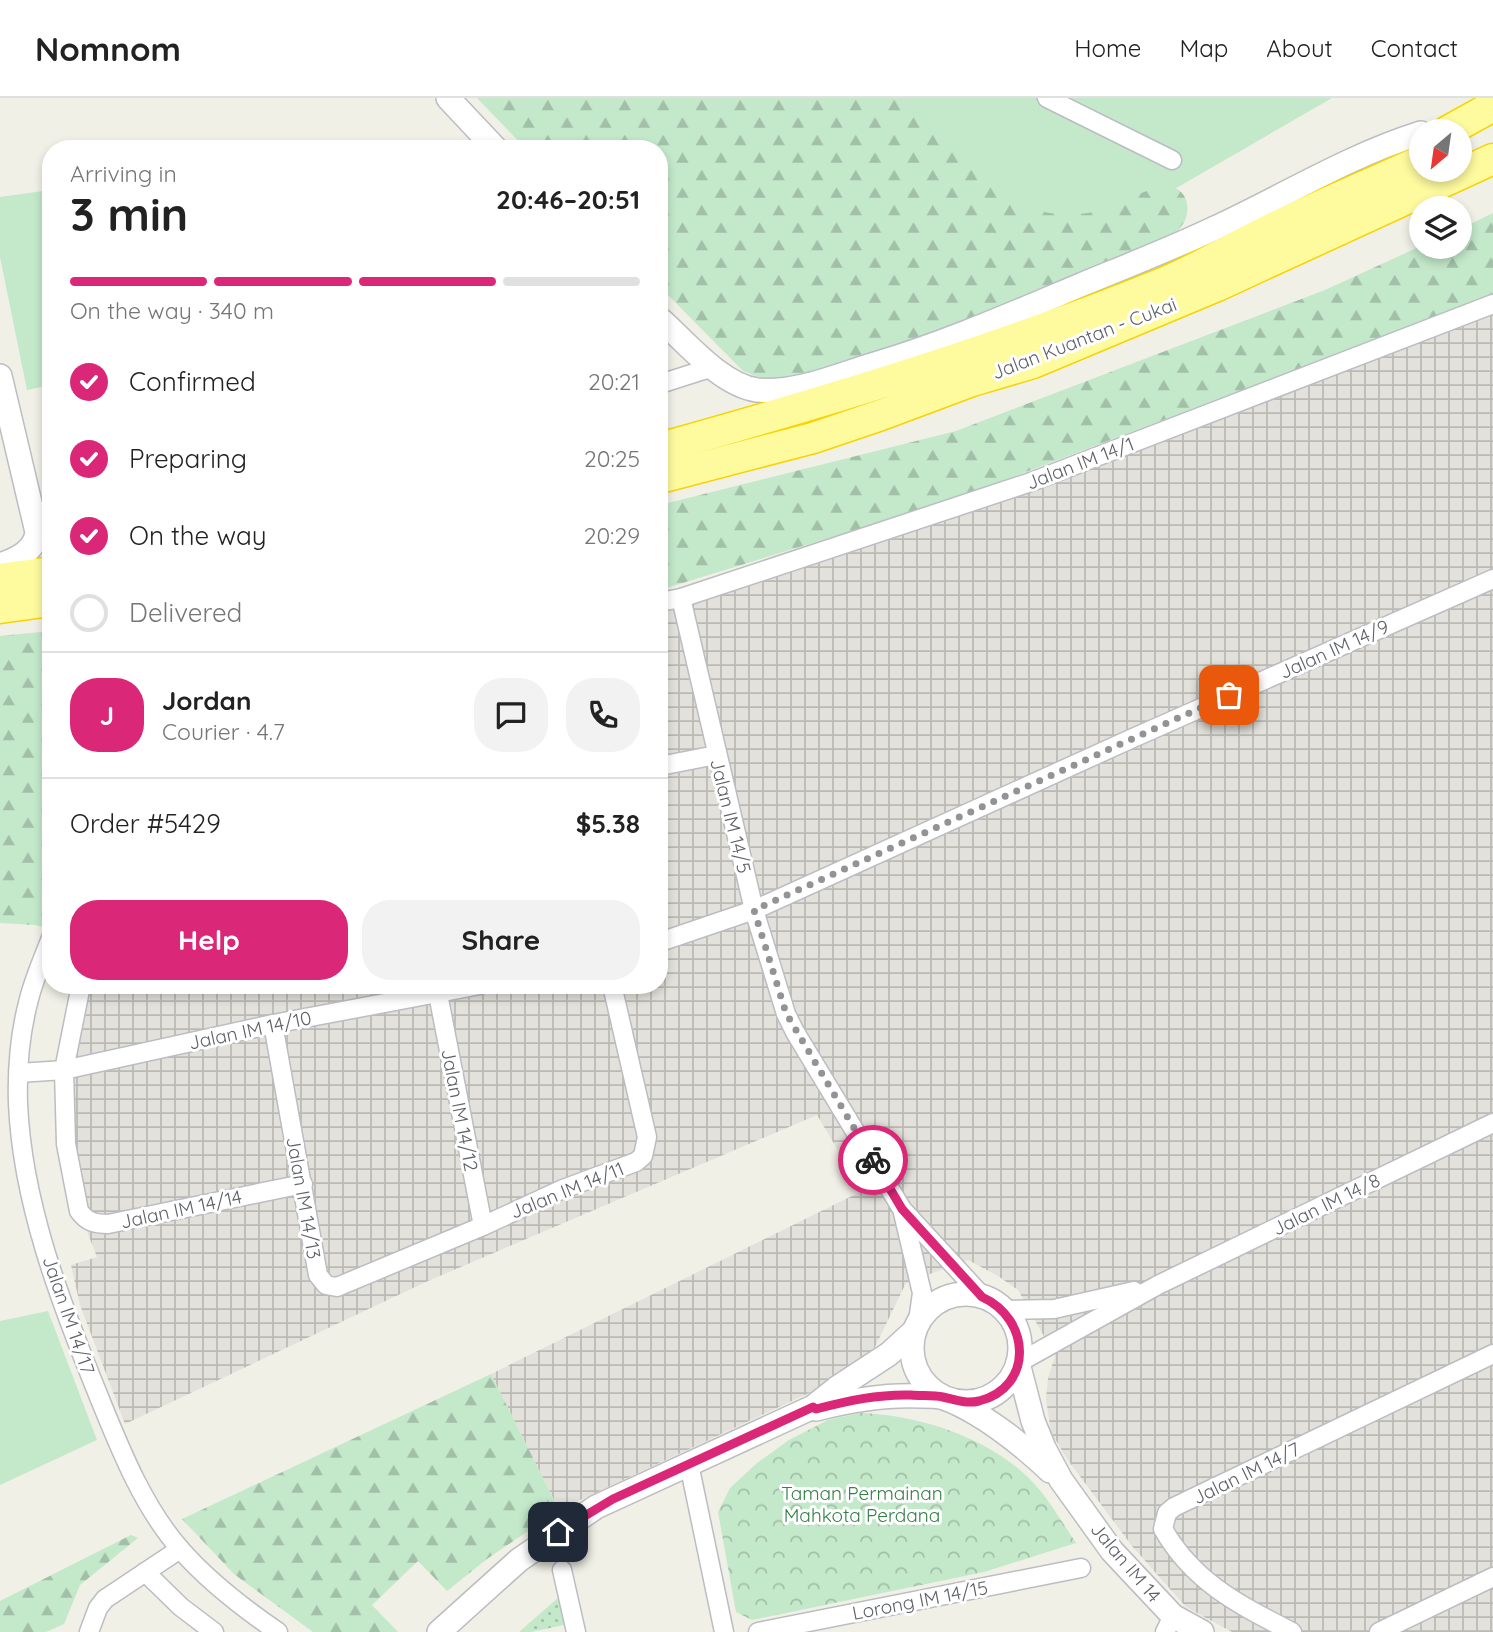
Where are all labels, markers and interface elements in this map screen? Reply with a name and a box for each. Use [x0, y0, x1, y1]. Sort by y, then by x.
text: Nomnom [35, 28, 181, 69]
text: Home [1074, 33, 1141, 63]
text: Map [1179, 33, 1228, 63]
text: About [1266, 33, 1333, 63]
text: Contact [1371, 33, 1458, 63]
north arrow [1409, 119, 1472, 182]
map controls [1409, 119, 1472, 259]
text: Arriving in [70, 159, 177, 188]
text: 20:46–20:51 [496, 183, 640, 216]
text: 3 min [70, 185, 188, 243]
button: layers [1409, 196, 1472, 259]
street label: Jalan Kuantan - Cukai [988, 292, 1180, 384]
text: On the way · 340 m [70, 296, 274, 325]
icon: check [70, 363, 108, 401]
text: Confirmed [129, 365, 256, 398]
text: 20:21 [588, 367, 640, 396]
street label: Jalan IM 14/1 [1023, 431, 1137, 495]
icon: check [70, 440, 108, 478]
text: Preparing [129, 442, 247, 475]
text: 20:25 [584, 444, 640, 473]
icon: check [70, 517, 108, 555]
text: On the way [129, 519, 267, 552]
text: 20:29 [584, 521, 640, 550]
text: Delivered [129, 596, 242, 629]
street label: Jalan IM 14/9 [1276, 614, 1392, 684]
pin [1199, 665, 1259, 725]
icon: bag [1210, 676, 1248, 714]
button: chat [474, 678, 548, 752]
button: phone [566, 678, 640, 752]
text: Jordan [162, 684, 251, 717]
text: J [100, 699, 114, 732]
text: Courier · 4.7 [162, 717, 285, 746]
street label: Jalan IM 14/5 [705, 756, 757, 876]
text: Order #5429 [70, 807, 221, 840]
text: $5.38 [576, 807, 640, 840]
button: Help [70, 900, 348, 980]
button: Share [362, 900, 640, 980]
street label: Jalan IM 14/10 [186, 1005, 314, 1055]
street label: Jalan IM 14/12 [436, 1047, 484, 1173]
courier [838, 1125, 908, 1195]
street label: Jalan IM 14/13 [281, 1135, 327, 1261]
icon: bike [854, 1141, 892, 1179]
street label: Jalan IM 14/11 [506, 1156, 628, 1224]
street label: Jalan IM 14/8 [1268, 1168, 1384, 1240]
street label: Jalan IM 14/14 [118, 1184, 244, 1234]
street label: Jalan IM 14/17 [38, 1253, 101, 1378]
street label: Jalan IM 14/7 [1188, 1437, 1304, 1509]
park label: Taman Permainan Mahkota Perdana [781, 1481, 943, 1527]
pin [528, 1502, 588, 1562]
icon: home [539, 1513, 577, 1551]
street label: Jalan IM 14 [1086, 1517, 1166, 1607]
street label: Lorong IM 14/15 [850, 1575, 990, 1625]

